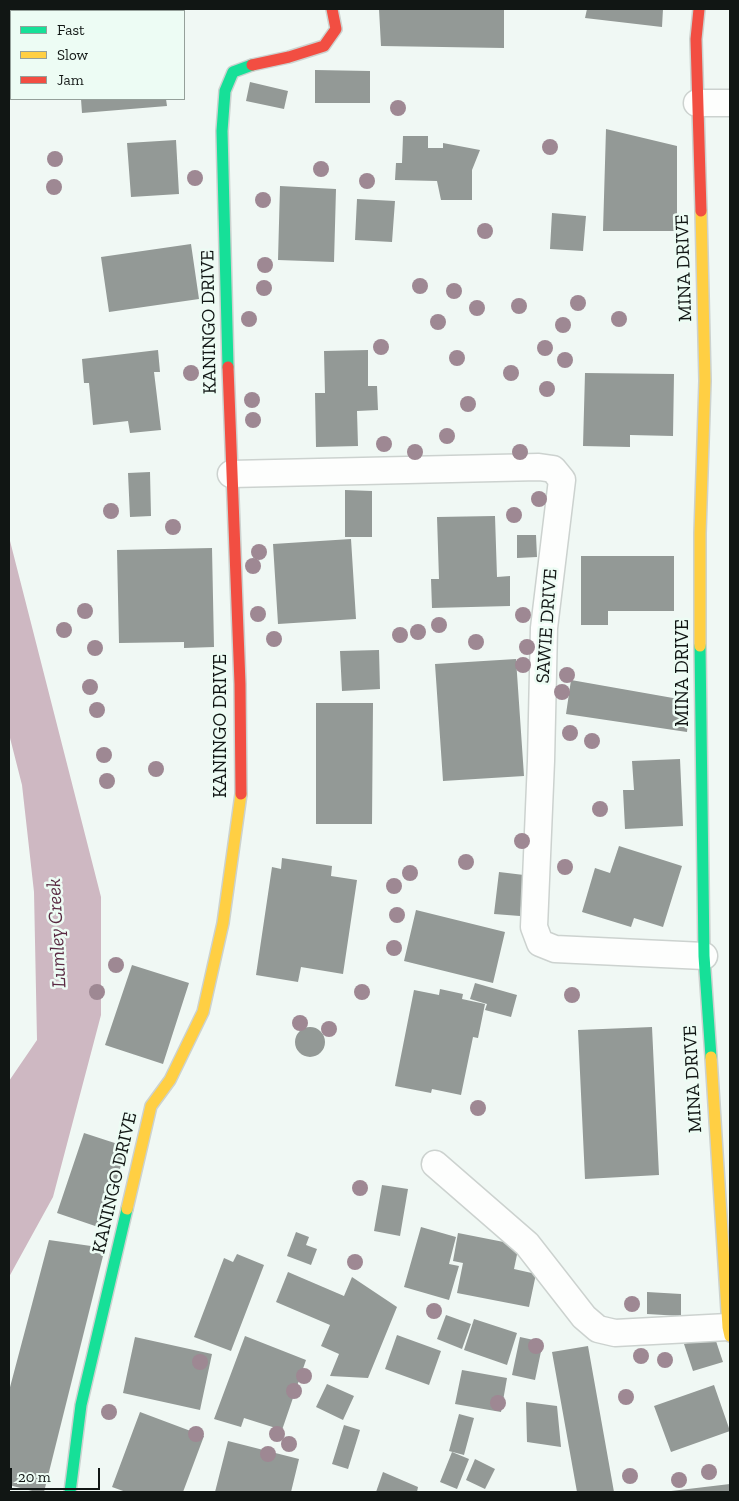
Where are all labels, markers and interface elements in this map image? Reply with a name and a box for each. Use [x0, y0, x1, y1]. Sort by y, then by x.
legend [10, 10, 185, 100]
text: Fast [57, 21, 85, 39]
text: Slow [57, 46, 88, 64]
text: Jam [57, 71, 84, 89]
street label: MINA DRIVE [671, 214, 697, 322]
street label: KANINGO DRIVE [196, 250, 222, 394]
street label: SAWIE DRIVE [532, 568, 562, 684]
street label: MINA DRIVE [672, 619, 694, 727]
street label: KANINGO DRIVE [210, 654, 232, 798]
water label: Lumley Creek [42, 878, 72, 988]
street label: MINA DRIVE [679, 1025, 707, 1133]
street label: KANINGO DRIVE [88, 1110, 142, 1256]
scale bar [12, 1458, 102, 1490]
text: 20 m [18, 1468, 51, 1486]

